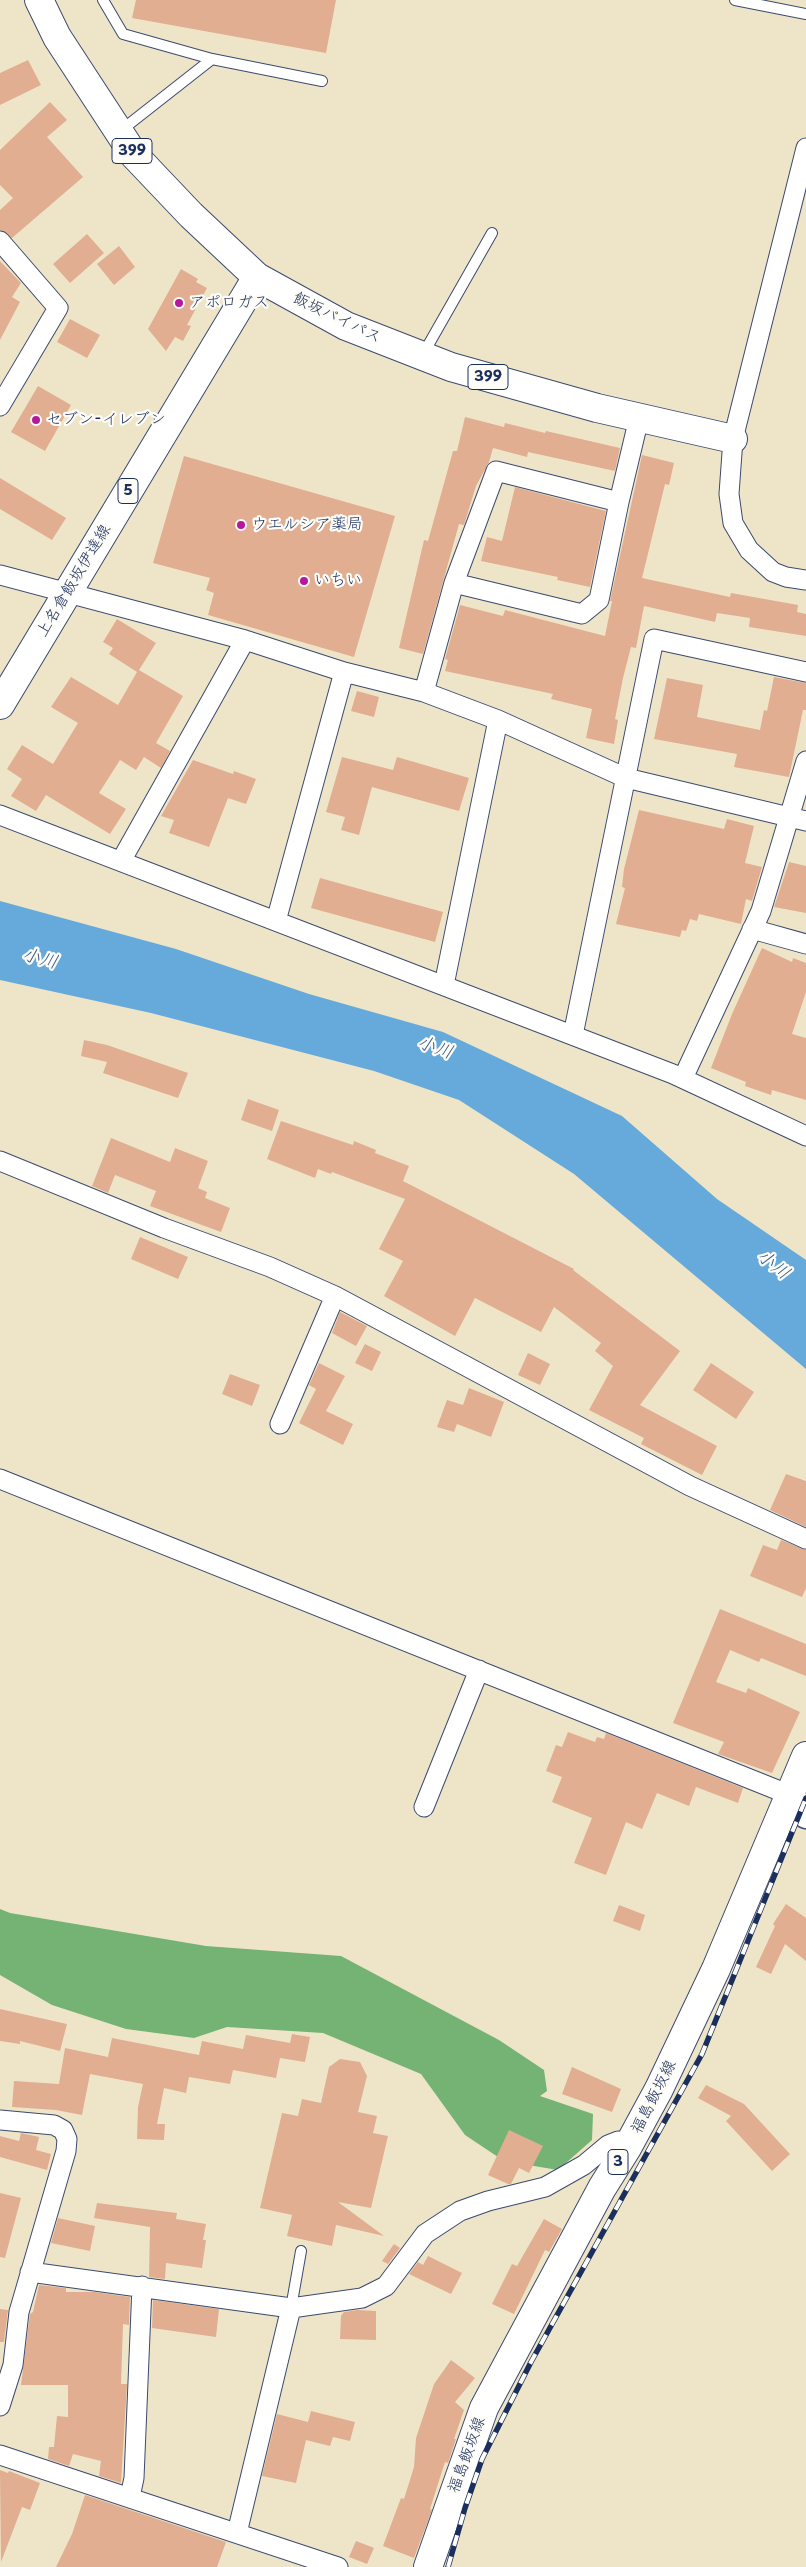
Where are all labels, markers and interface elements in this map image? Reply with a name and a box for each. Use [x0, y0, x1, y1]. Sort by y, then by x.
road number: 399 [112, 138, 152, 164]
street label: 飯坂バイパス [290, 288, 384, 348]
place label: アポロガス [189, 293, 269, 313]
marker: アポロガス [173, 297, 185, 309]
road number: 399 [468, 364, 508, 390]
place label: セブン-イレブン [46, 410, 166, 430]
marker: セブン-イレブン [30, 414, 42, 426]
road number: 5 [118, 478, 138, 504]
place label: ウエルシア薬局 [251, 515, 363, 535]
marker: ウエルシア薬局 [235, 519, 247, 531]
street label: 上名倉飯坂伊達線 [33, 521, 115, 641]
place label: いちい [314, 571, 362, 591]
marker: いちい [298, 575, 310, 587]
water label: 小川 [20, 944, 60, 974]
water label: 小川 [414, 1032, 456, 1064]
water label: 小川 [752, 1245, 794, 1285]
street label: 福島飯坂線 [627, 2057, 681, 2137]
road number: 3 [608, 2150, 628, 2174]
street label: 福島飯坂線 [444, 2414, 490, 2496]

